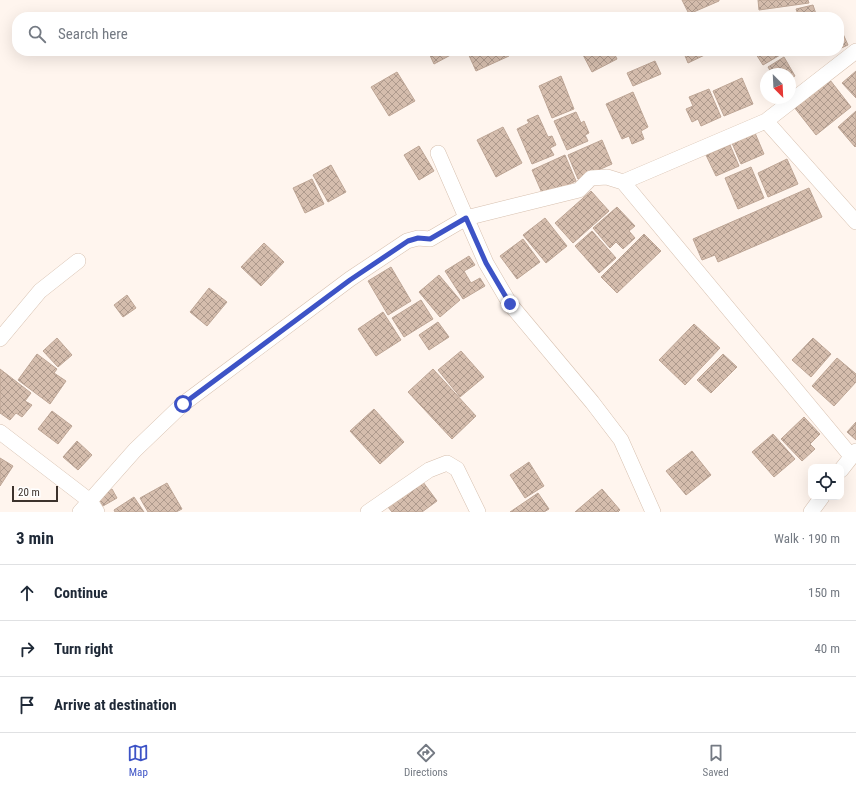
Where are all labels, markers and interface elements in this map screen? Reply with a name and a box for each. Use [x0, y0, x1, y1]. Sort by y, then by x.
search box [12, 12, 844, 56]
icon: search [26, 23, 48, 45]
text: Search here [58, 25, 128, 43]
north arrow [760, 68, 796, 104]
route end [501, 295, 519, 313]
route start [174, 395, 192, 413]
map controls [808, 464, 844, 500]
button: locate [808, 464, 844, 500]
scale bar [12, 484, 58, 503]
text: 20 m [18, 486, 40, 499]
text: 3 min [16, 528, 54, 548]
text: Walk · 190 m [774, 531, 840, 546]
icon: ahead [16, 582, 38, 604]
text: Continue [54, 584, 108, 602]
text: 150 m [808, 585, 840, 600]
icon: right [16, 638, 38, 660]
text: Turn right [54, 640, 113, 658]
text: 40 m [814, 641, 840, 656]
icon: arrive [16, 694, 38, 716]
text: Arrive at destination [54, 696, 177, 714]
tab: Map [127, 742, 149, 779]
tab: Directions [404, 742, 448, 779]
tab: Saved [703, 742, 729, 779]

